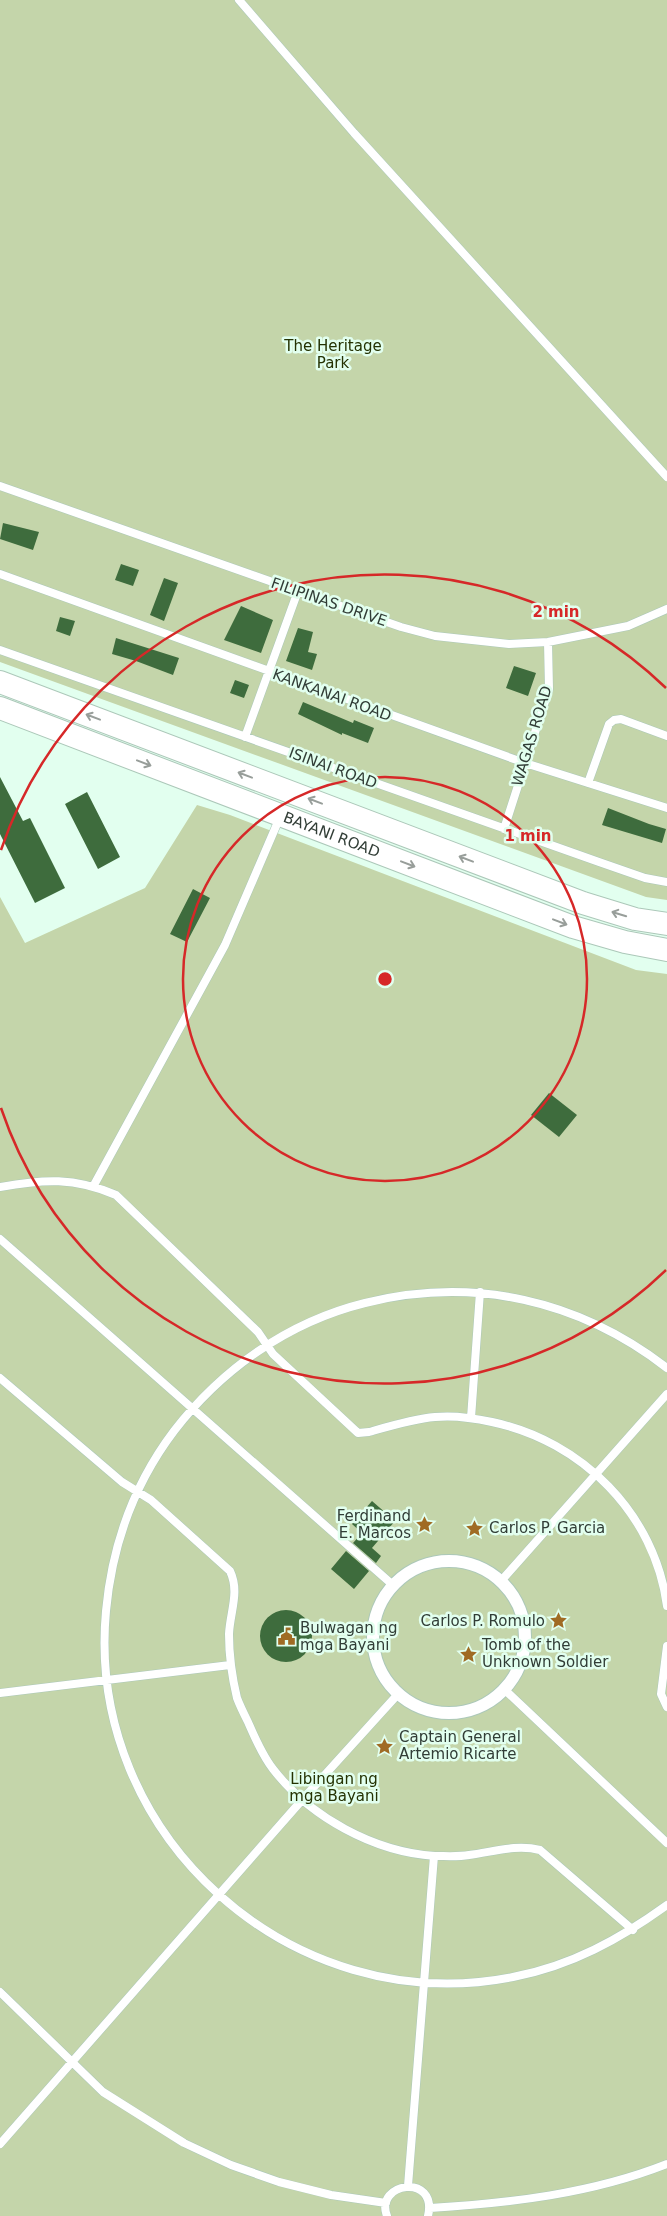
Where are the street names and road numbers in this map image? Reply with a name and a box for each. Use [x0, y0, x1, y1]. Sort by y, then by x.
street label: FILIPINAS DRIVE [269, 574, 389, 630]
street label: KANKANAI ROAD [270, 665, 394, 725]
street label: WAGAS ROAD [508, 684, 556, 788]
street label: ISINAI ROAD [286, 744, 380, 792]
street label: BAYANI ROAD [281, 808, 382, 861]

